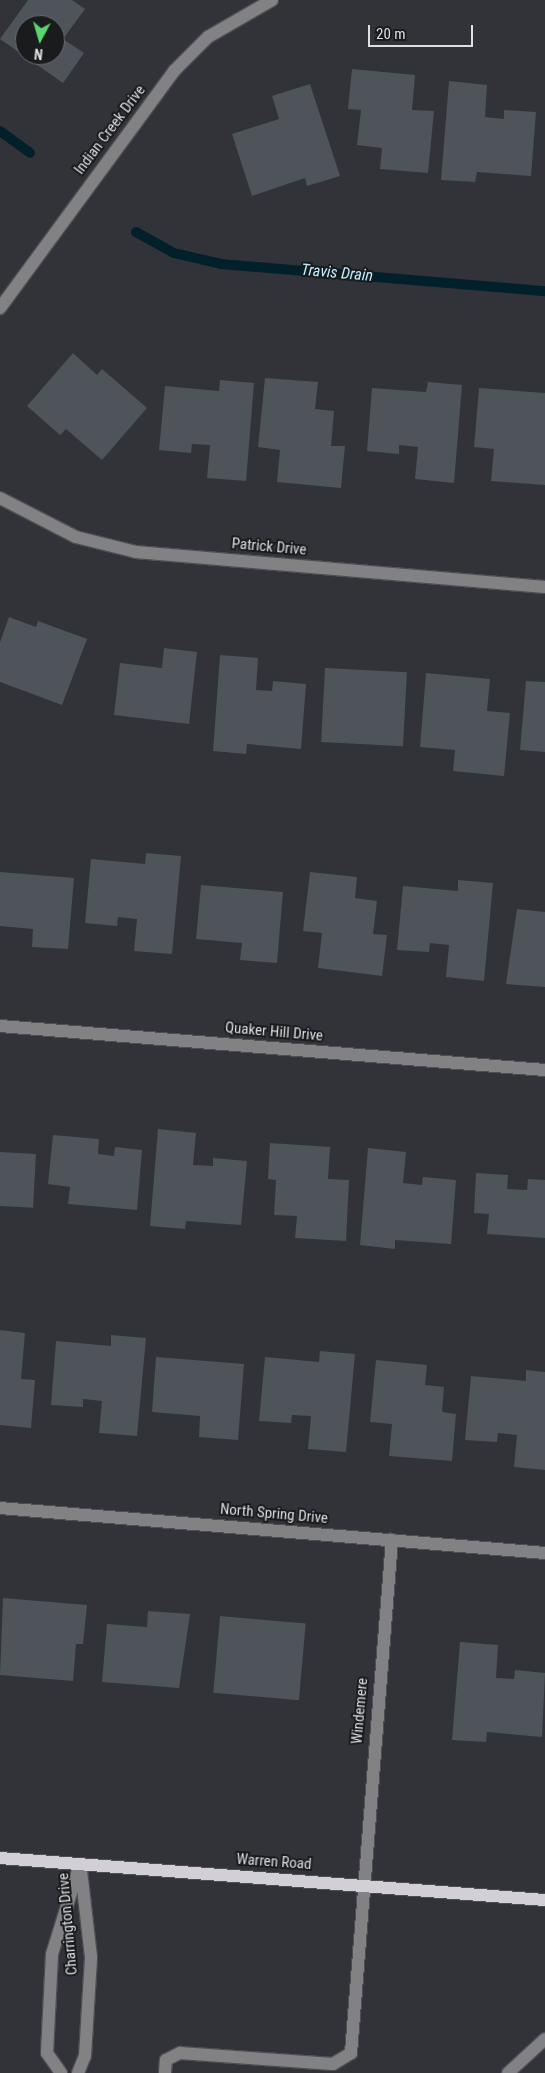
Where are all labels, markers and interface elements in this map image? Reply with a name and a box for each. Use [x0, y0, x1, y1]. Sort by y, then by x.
north arrow [15, 15, 65, 65]
scale bar [370, 15, 475, 47]
text: 20 m [376, 25, 406, 43]
text: N [33, 46, 44, 62]
street label: Indian Creek Drive [71, 82, 149, 178]
water label: Travis Drain [300, 260, 374, 286]
street label: Patrick Drive [231, 535, 307, 559]
street label: Quaker Hill Drive [224, 1019, 324, 1045]
street label: North Spring Drive [219, 1500, 329, 1528]
street label: Windemere [348, 1677, 372, 1745]
street label: Warren Road [236, 1850, 312, 1874]
street label: Charrington Drive [55, 1872, 81, 1976]

